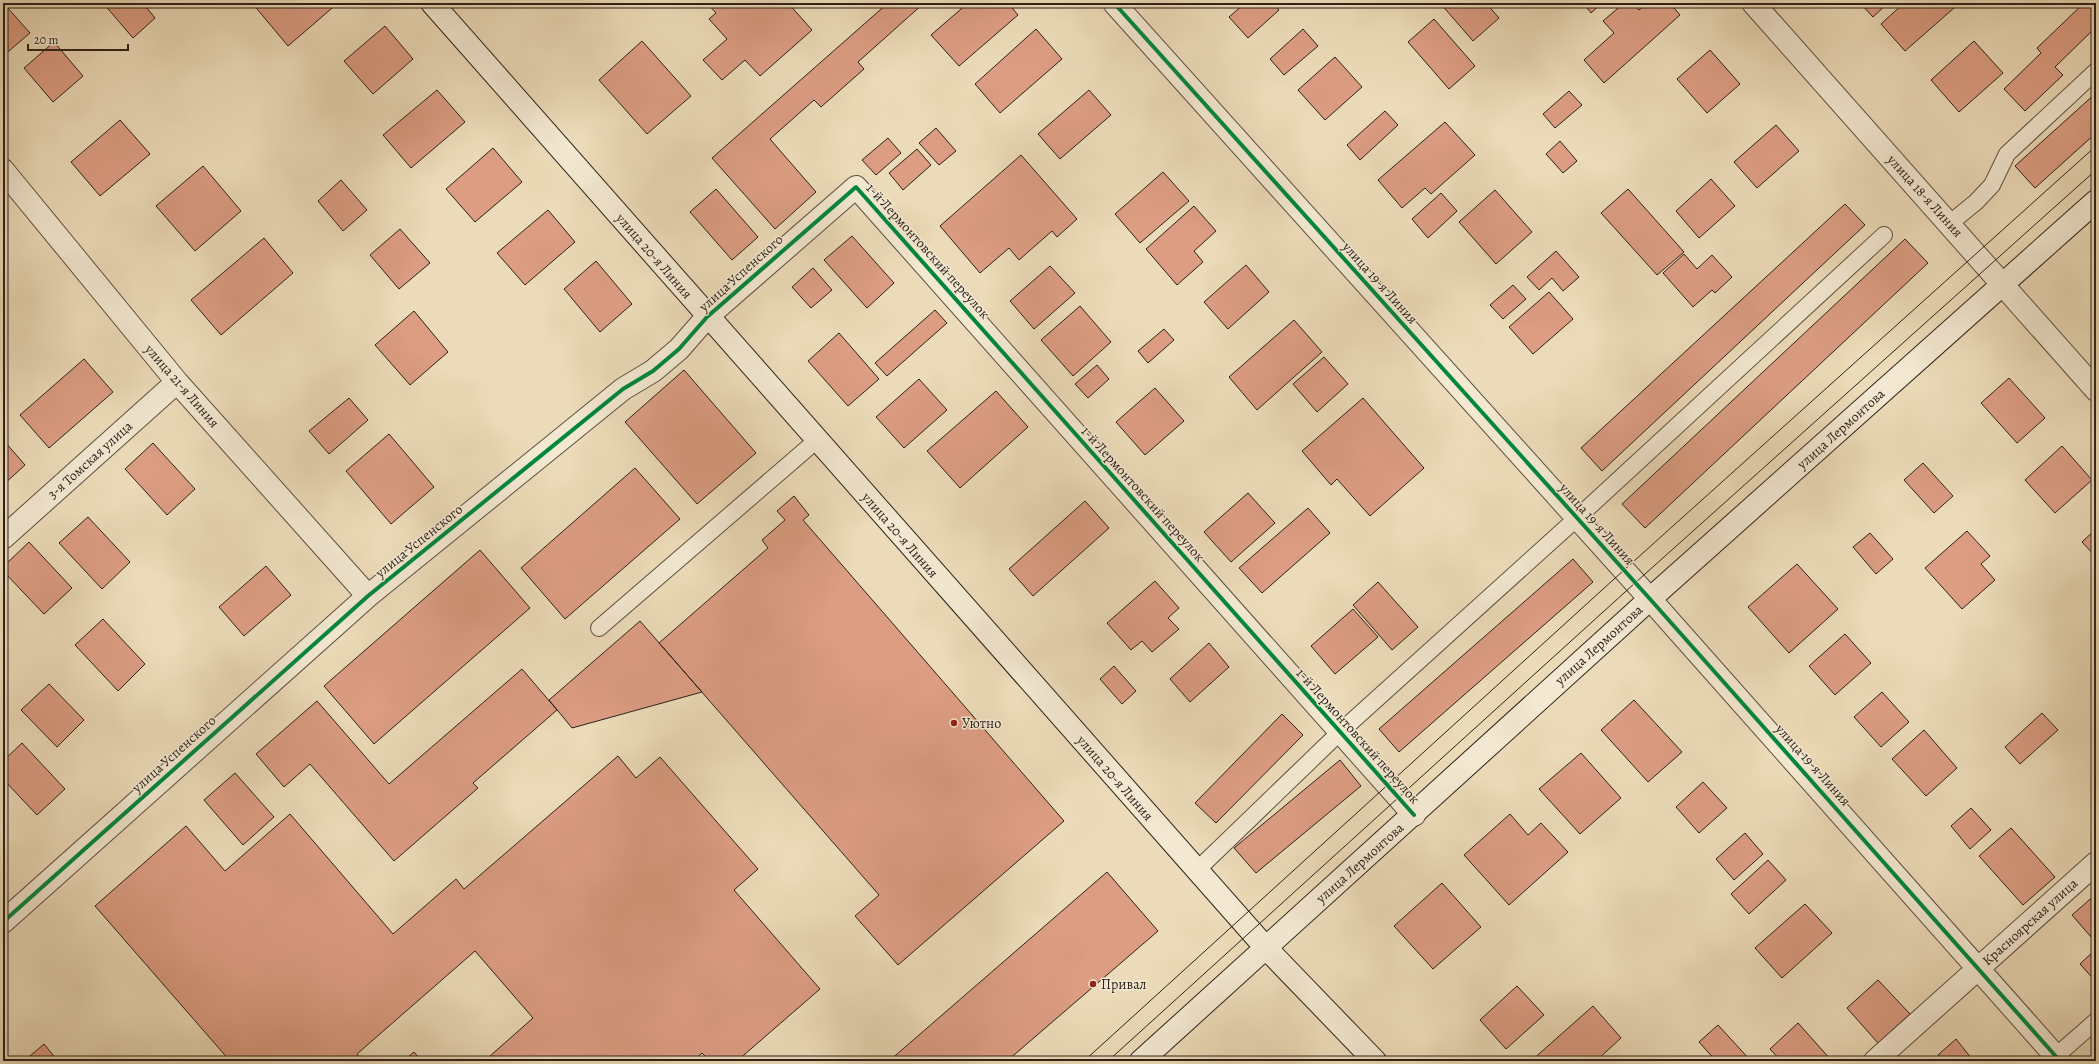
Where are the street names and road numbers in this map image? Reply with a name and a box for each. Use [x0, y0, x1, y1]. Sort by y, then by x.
street label: улица 18-я Линия [1882, 150, 1967, 242]
street label: 1-й Лермонтовский переулок [862, 179, 994, 323]
street label: улица 20-я Линия [611, 208, 697, 303]
street label: улица Успенского [694, 230, 787, 317]
street label: улица 19-я Линия [1337, 237, 1422, 328]
street label: улица 21-я Линия [140, 339, 224, 432]
street label: улица Лермонтова [1792, 384, 1889, 474]
street label: 3-я Томская улица [43, 416, 137, 503]
street label: 1-й Лермонтовский переулок [1077, 422, 1209, 566]
street label: улица 19-я Линия [1554, 478, 1639, 569]
street label: улица 20-я Линия [857, 487, 943, 582]
street label: улица Успенского [371, 500, 467, 583]
street label: улица Лермонтова [1550, 600, 1647, 690]
street label: 1-й Лермонтовский переулок [1292, 664, 1424, 808]
street label: улица Успенского [127, 711, 220, 798]
street label: улица 19-я Линия [1770, 719, 1855, 810]
street label: улица 20-я Линия [1072, 730, 1158, 825]
street label: улица Лермонтова [1311, 818, 1408, 908]
street label: Красноярская улица [1978, 874, 2082, 970]

